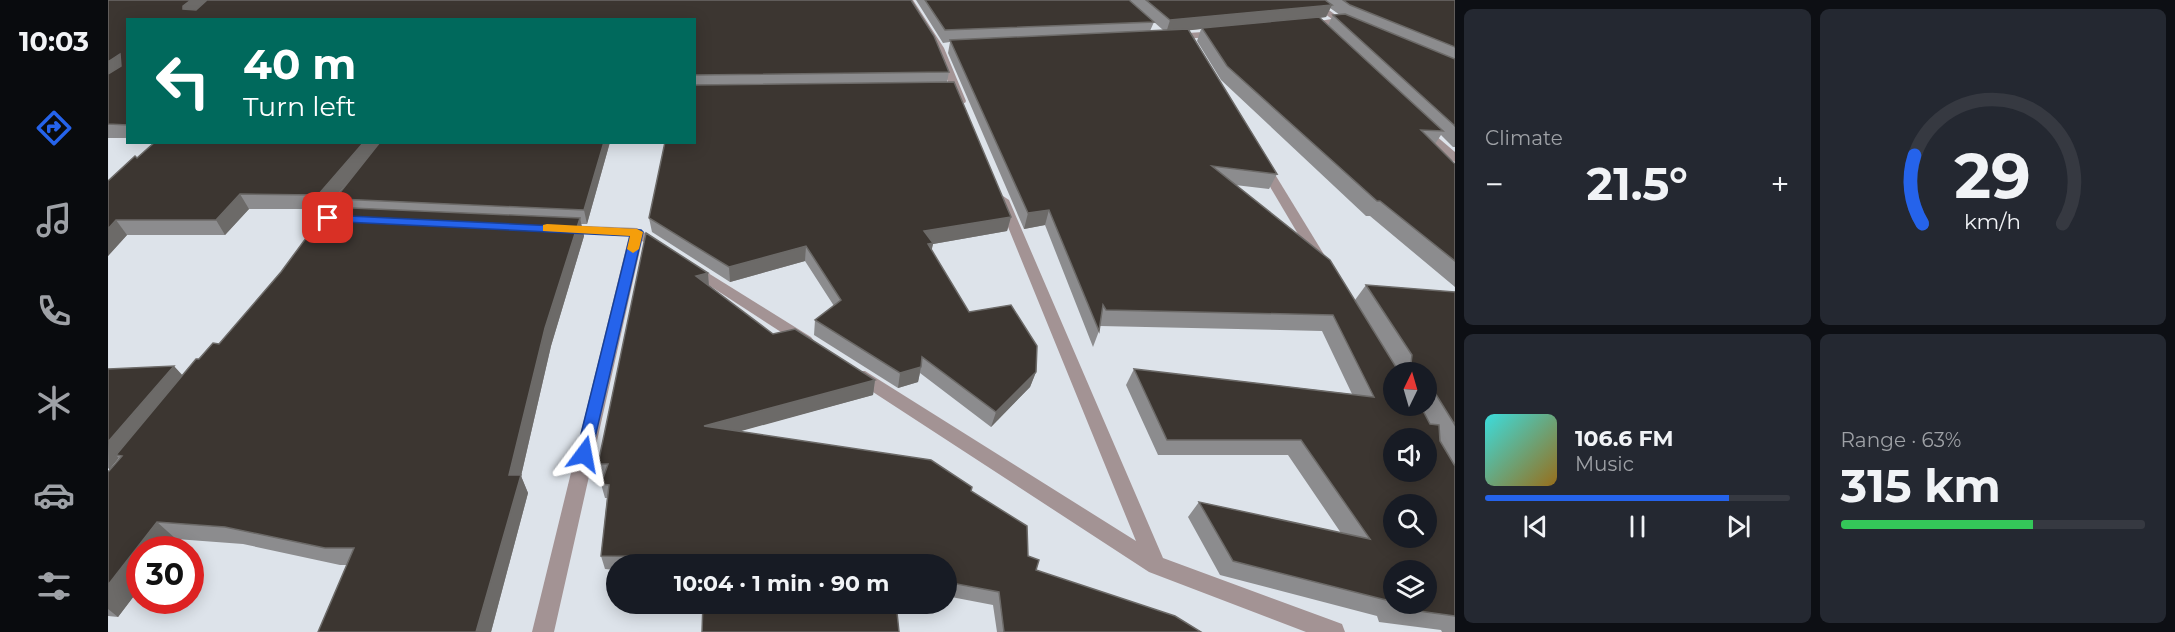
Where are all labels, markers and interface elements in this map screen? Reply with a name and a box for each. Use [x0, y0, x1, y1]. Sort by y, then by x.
text: 10:03 [19, 25, 89, 58]
text: 40 m [243, 38, 356, 90]
icon: left [144, 42, 222, 120]
text: Turn left [243, 90, 356, 123]
icon: directions [33, 107, 75, 149]
text: Climate [1485, 126, 1563, 150]
text: 29 [1954, 138, 2031, 214]
text: 21.5° [1587, 156, 1688, 211]
text: − [1485, 164, 1504, 204]
text: + [1771, 164, 1790, 204]
pin [302, 192, 353, 243]
icon: music [33, 199, 75, 241]
icon: arrive [311, 201, 344, 234]
text: km/h [1964, 208, 2021, 234]
icon: phone [33, 290, 75, 332]
north arrow [1383, 362, 1437, 416]
map controls [1383, 362, 1437, 614]
icon: climate [33, 382, 75, 424]
position arrow [552, 422, 616, 486]
text: 106.6 FM [1575, 425, 1674, 452]
button: sound [1383, 428, 1437, 482]
text: Range · 63% [1841, 428, 1961, 452]
text: Music [1575, 452, 1634, 476]
text: 315 km [1841, 458, 2001, 513]
icon: car [33, 474, 75, 516]
button: search [1383, 494, 1437, 548]
icon: previous [1519, 510, 1552, 543]
icon: pause [1621, 510, 1654, 543]
icon: next [1722, 510, 1755, 543]
speed limit sign: 30 [126, 536, 204, 614]
button: layers [1383, 560, 1437, 614]
icon: filters [33, 565, 75, 607]
text: 10:04 · 1 min · 90 m [674, 570, 889, 597]

